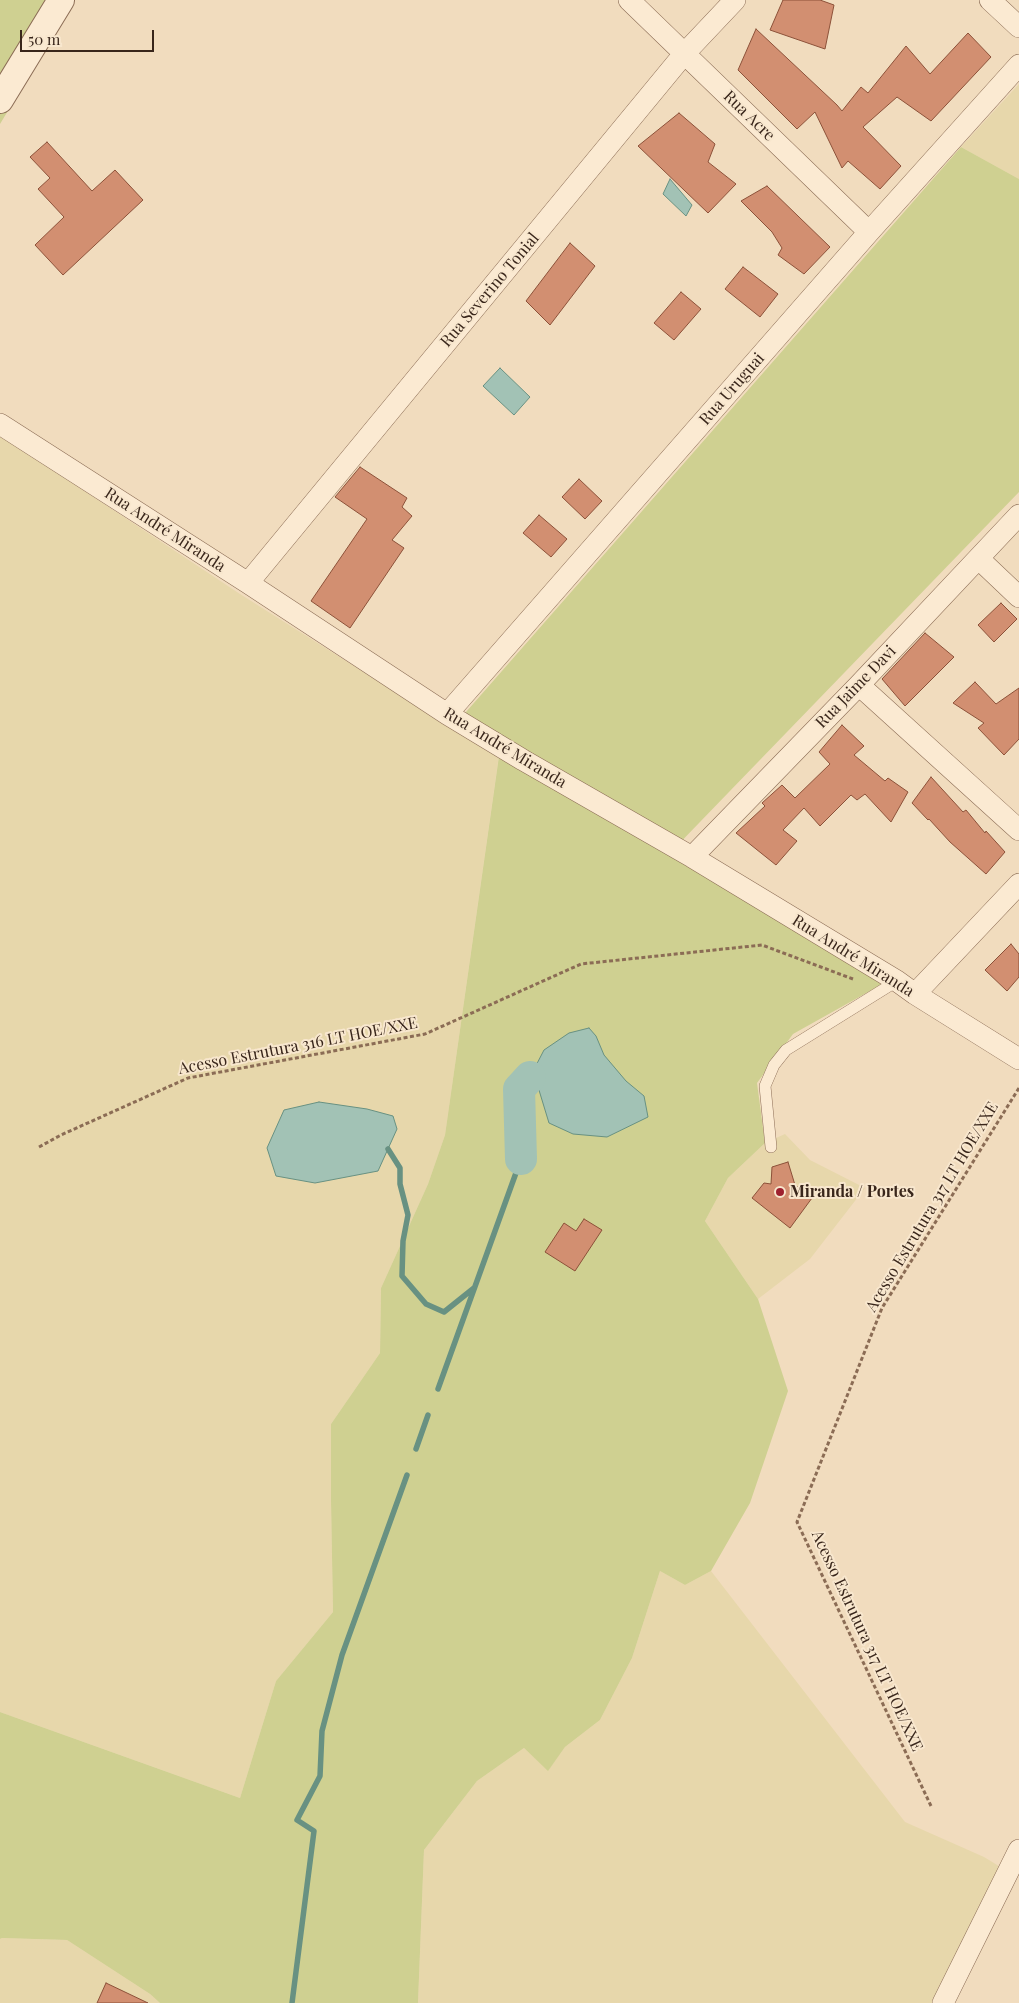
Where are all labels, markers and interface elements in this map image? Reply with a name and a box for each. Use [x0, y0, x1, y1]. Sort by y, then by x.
scale bar [22, 20, 156, 52]
text: 50 m [28, 29, 60, 49]
street label: Rua Acre [719, 87, 779, 145]
street label: Rua Severino Tonial [437, 229, 543, 351]
street label: Rua Uruguai [696, 349, 768, 429]
street label: Rua André Miranda [101, 484, 229, 576]
street label: Rua Jaime Davi [812, 642, 900, 732]
street label: Rua André Miranda [440, 704, 570, 792]
street label: Rua André Miranda [789, 911, 917, 1001]
street label: Acesso Estrutura 316 LT HOE/XXE [177, 1013, 419, 1079]
street label: Acesso Estrutura 317 LT HOE/XXE [862, 1099, 1002, 1315]
place label: Miranda / Portes [790, 1182, 914, 1202]
marker: Miranda / Portes [774, 1186, 786, 1198]
street label: Acesso Estrutura 317 LT HOE/XXE [807, 1528, 927, 1754]

